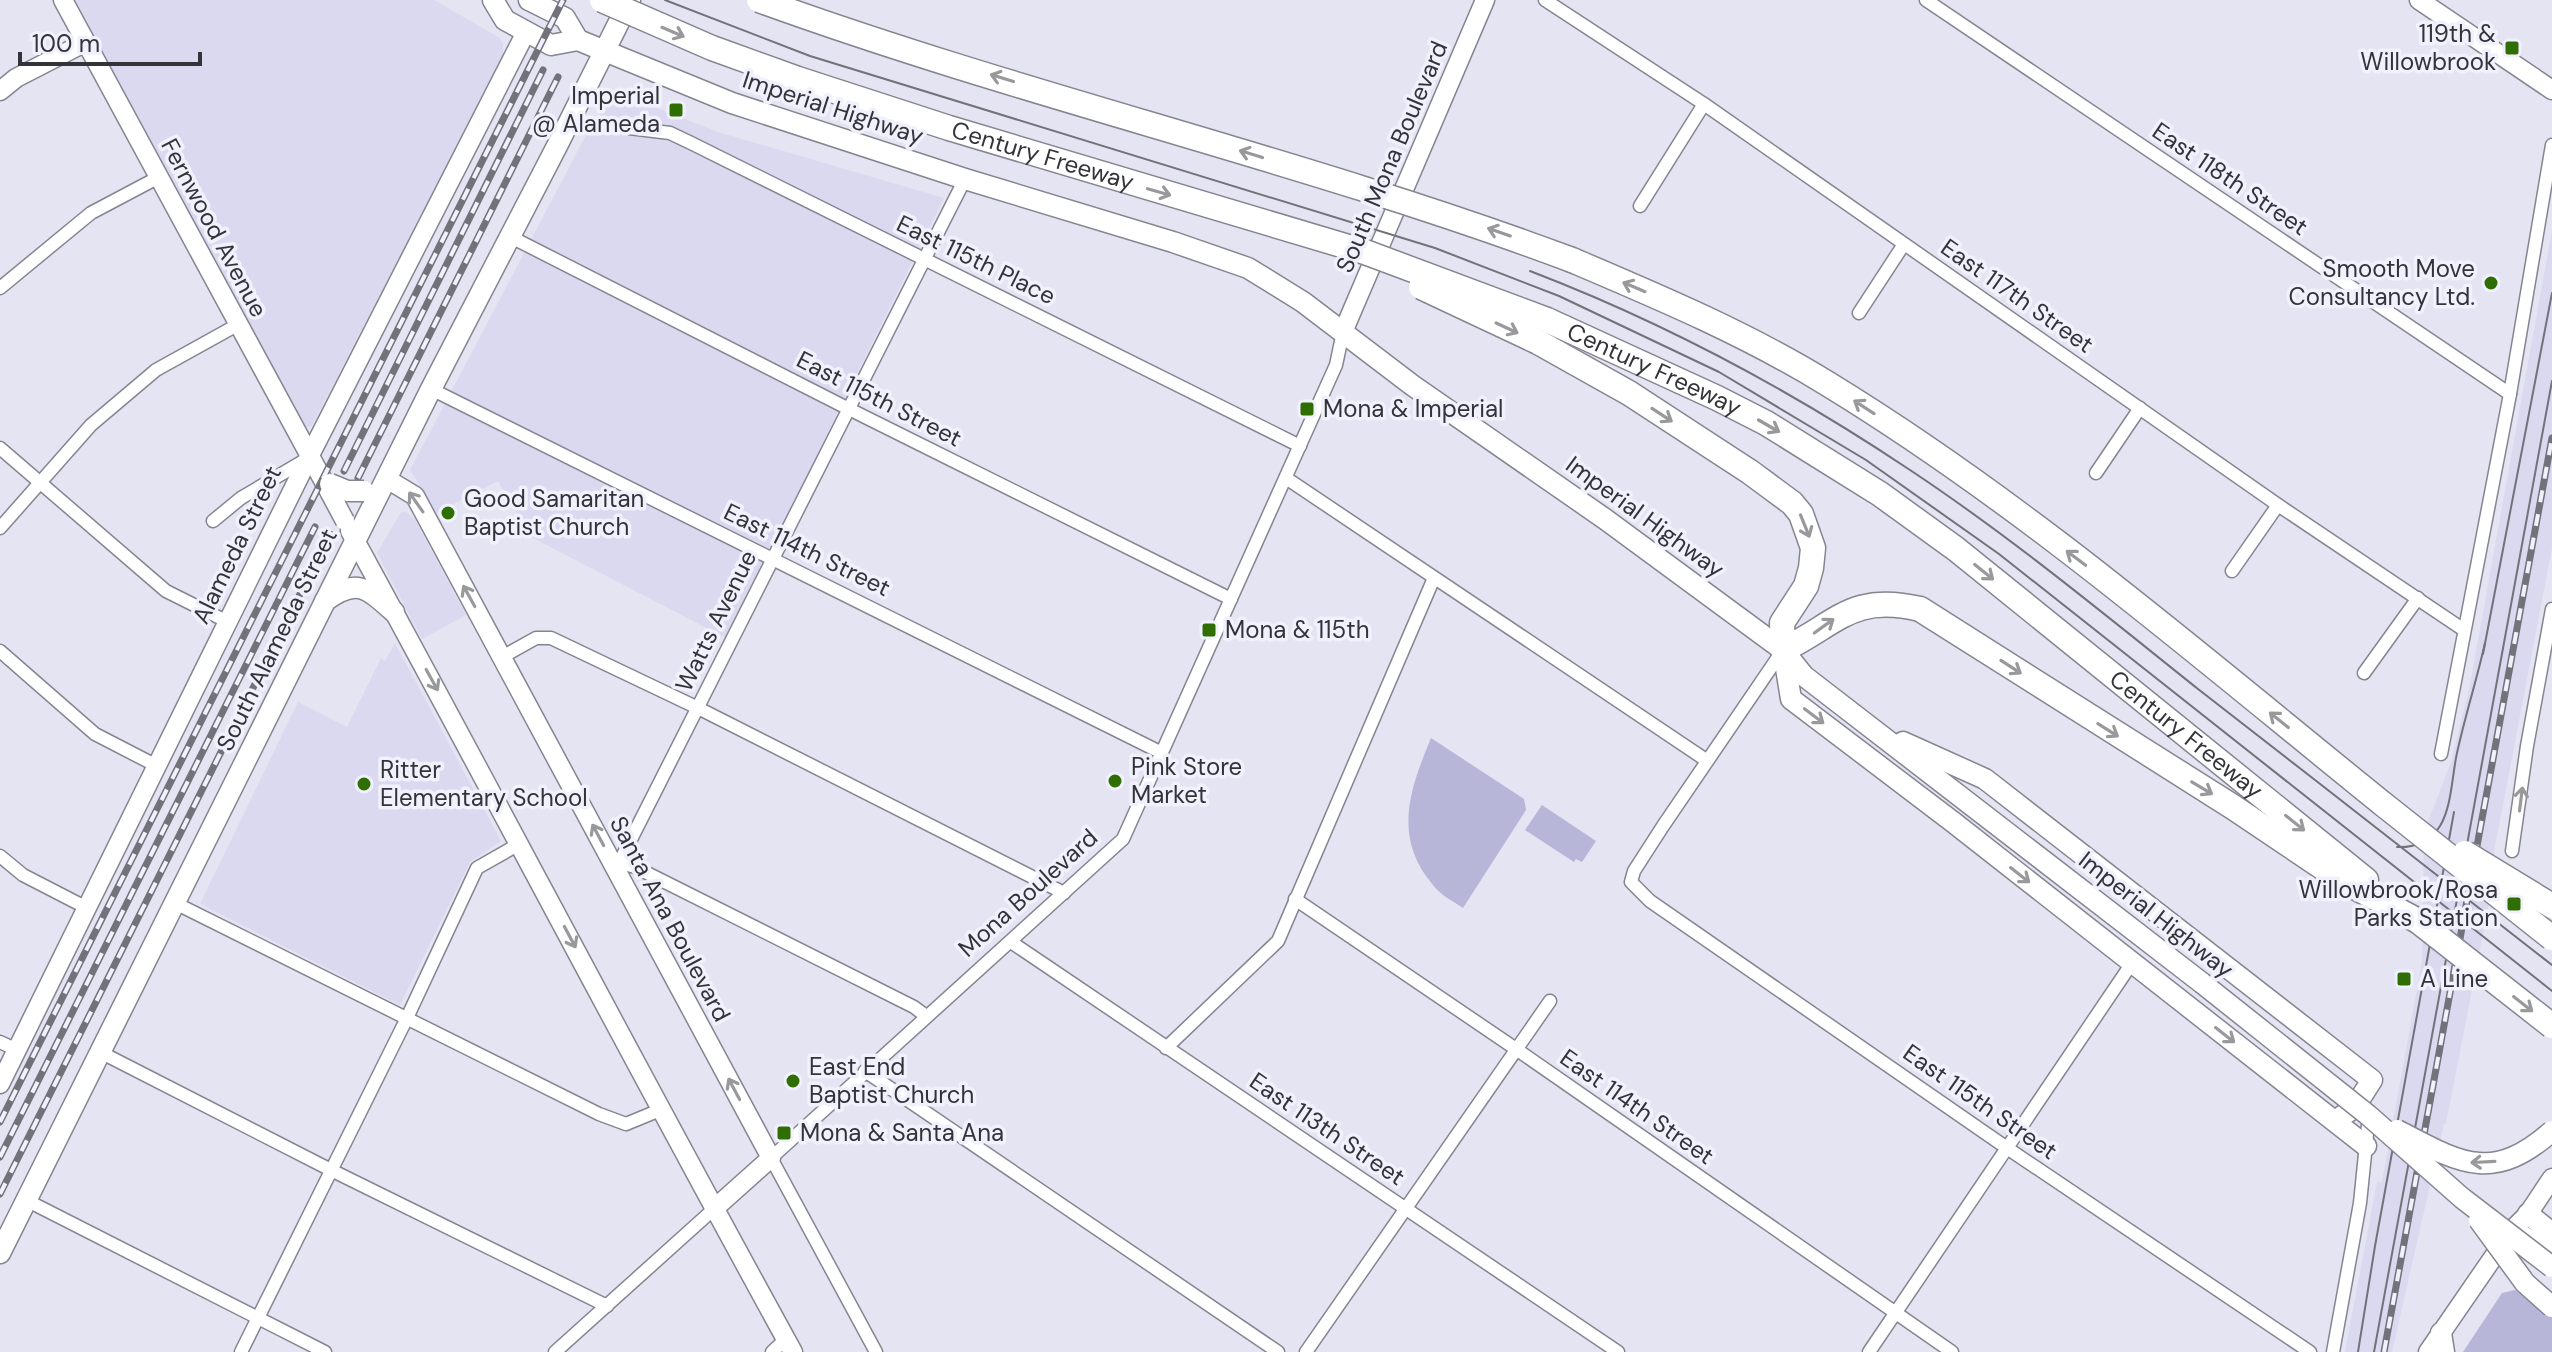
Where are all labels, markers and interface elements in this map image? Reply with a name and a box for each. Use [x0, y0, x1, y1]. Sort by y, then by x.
scale bar [20, 16, 200, 66]
place label: 119th & Willowbrook [2360, 18, 2496, 77]
one-way arrow [660, 26, 685, 40]
text: 100 m [32, 28, 100, 59]
street label: South Mona Boulevard [1329, 36, 1454, 277]
marker: 119th & Willowbrook [2503, 39, 2521, 57]
street label: Imperial Highway [739, 64, 927, 151]
one-way arrow [990, 70, 1016, 85]
place label: Imperial @ Alameda [532, 80, 660, 139]
marker: Imperial @ Alameda [667, 101, 685, 119]
street label: Century Freeway [948, 114, 1138, 197]
street label: East 118th Street [2147, 115, 2314, 242]
street label: Fernwood Avenue [154, 133, 275, 322]
one-way arrow [1239, 146, 1265, 161]
one-way arrow [1146, 186, 1171, 200]
street label: East 115th Place [892, 208, 1061, 311]
one-way arrow [1487, 224, 1512, 239]
street label: East 117th Street [1935, 231, 2100, 360]
place label: Smooth Move Consultancy Ltd. [2289, 253, 2475, 312]
marker: Smooth Move Consultancy Ltd. [2482, 274, 2500, 292]
one-way arrow [1623, 278, 1647, 293]
street label: Century Freeway [1562, 315, 1747, 423]
one-way arrow [1495, 321, 1519, 336]
street label: East 115th Street [791, 344, 967, 453]
place label: Mona & Imperial [1323, 393, 1503, 424]
one-way arrow [1854, 399, 1876, 416]
marker: Mona & Imperial [1298, 400, 1316, 418]
one-way arrow [1651, 406, 1673, 423]
one-way arrow [1757, 418, 1780, 434]
street label: Imperial Highway [1560, 449, 1731, 584]
street label: Alameda Street [185, 461, 288, 629]
place label: Good Samaritan Baptist Church [464, 483, 644, 542]
one-way arrow [408, 492, 425, 513]
street label: East 114th Street [719, 496, 895, 603]
marker: Good Samaritan Baptist Church [439, 504, 457, 522]
one-way arrow [1799, 513, 1813, 538]
street label: South Alameda Street [209, 524, 344, 756]
street label: Watts Avenue [668, 545, 763, 697]
one-way arrow [2066, 550, 2087, 567]
one-way arrow [1973, 563, 1994, 580]
one-way arrow [461, 585, 477, 608]
place label: Mona & 115th [1225, 614, 1369, 645]
one-way arrow [1813, 618, 1834, 635]
marker: Mona & 115th [1200, 621, 1218, 639]
one-way arrow [2000, 659, 2022, 675]
street label: Century Freeway [2103, 663, 2270, 806]
one-way arrow [424, 668, 440, 691]
one-way arrow [1803, 707, 1824, 724]
one-way arrow [2269, 712, 2290, 729]
one-way arrow [2096, 721, 2118, 738]
place label: Pink Store Market [1131, 751, 1242, 810]
place label: Ritter Elementary School [380, 754, 588, 813]
marker: Pink Store Market [1106, 772, 1124, 790]
marker: Ritter Elementary School [355, 775, 373, 793]
one-way arrow [2190, 780, 2213, 796]
one-way arrow [2514, 787, 2529, 812]
street label: Santa Ana Boulevard [603, 811, 738, 1027]
one-way arrow [2284, 814, 2305, 831]
street label: Mona Boulevard [951, 822, 1104, 963]
one-way arrow [590, 824, 606, 847]
street label: Imperial Highway [2073, 844, 2240, 985]
one-way arrow [2009, 866, 2030, 883]
place label: Willowbrook/Rosa Parks Station [2299, 874, 2498, 933]
marker: Willowbrook/Rosa Parks Station [2505, 895, 2523, 913]
one-way arrow [562, 925, 578, 949]
place label: A Line [2420, 963, 2488, 994]
marker: A Line [2395, 970, 2413, 988]
one-way arrow [2512, 995, 2533, 1012]
one-way arrow [2214, 1027, 2235, 1044]
street label: East 115th Street [1897, 1037, 2063, 1166]
street label: East 114th Street [1554, 1042, 1720, 1171]
place label: East End Baptist Church [809, 1051, 974, 1110]
street label: East 113th Street [1244, 1065, 1411, 1192]
marker: East End Baptist Church [784, 1072, 802, 1090]
one-way arrow [725, 1078, 741, 1101]
place label: Mona & Santa Ana [800, 1117, 1004, 1148]
marker: Mona & Santa Ana [775, 1124, 793, 1142]
one-way arrow [2470, 1155, 2497, 1170]

